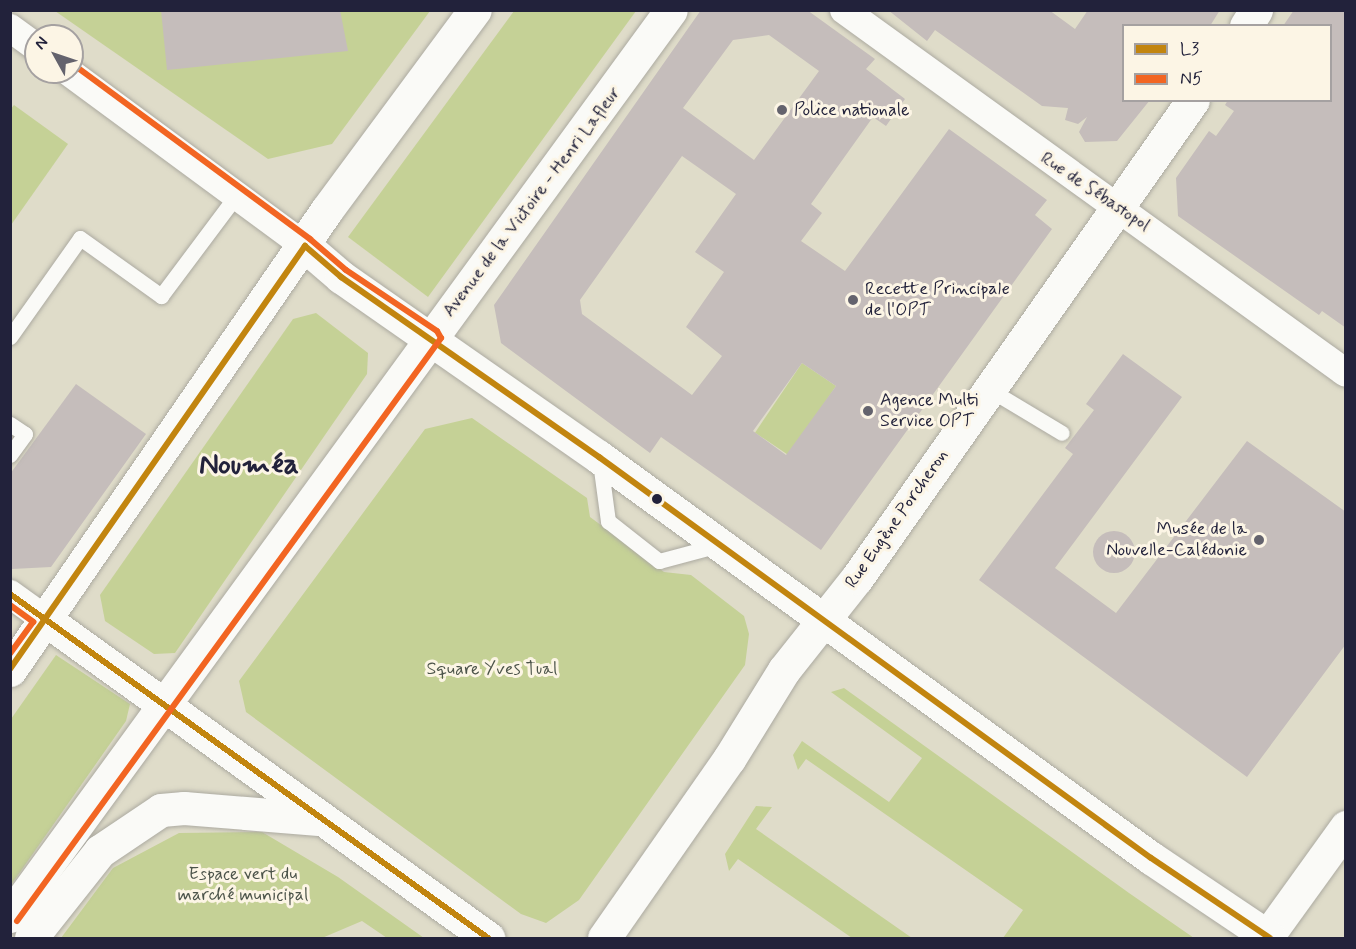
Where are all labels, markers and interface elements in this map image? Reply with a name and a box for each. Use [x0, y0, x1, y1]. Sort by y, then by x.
north arrow [24, 24, 84, 84]
legend [1122, 24, 1332, 102]
text: N [30, 33, 53, 54]
text: L3 [1180, 37, 1199, 61]
text: N5 [1180, 67, 1203, 91]
street label: Avenue de la Victoire - Henri Lafleur [440, 84, 624, 320]
place label: Police nationale [794, 99, 909, 121]
marker: Police nationale [775, 103, 789, 117]
street label: Rue de Sébastopol [1036, 147, 1154, 237]
place label: Recette Principale de l'OPT [865, 279, 1011, 322]
marker: Recette Principale de l'OPT [846, 293, 860, 307]
place label: Agence Multi Service OPT [880, 390, 978, 432]
marker: Agence Multi Service OPT [861, 404, 875, 418]
district label: Nouméa [199, 447, 299, 483]
street label: Rue Eugène Porcheron [842, 447, 952, 591]
unlabelled marker [651, 493, 663, 505]
place label: Musée de la Nouvelle-Calédonie [1106, 519, 1247, 562]
marker: Musée de la Nouvelle-Calédonie [1252, 533, 1266, 547]
park label: Square Yves Tual [428, 658, 556, 680]
park label: Espace vert du marché municipal [178, 864, 308, 906]

